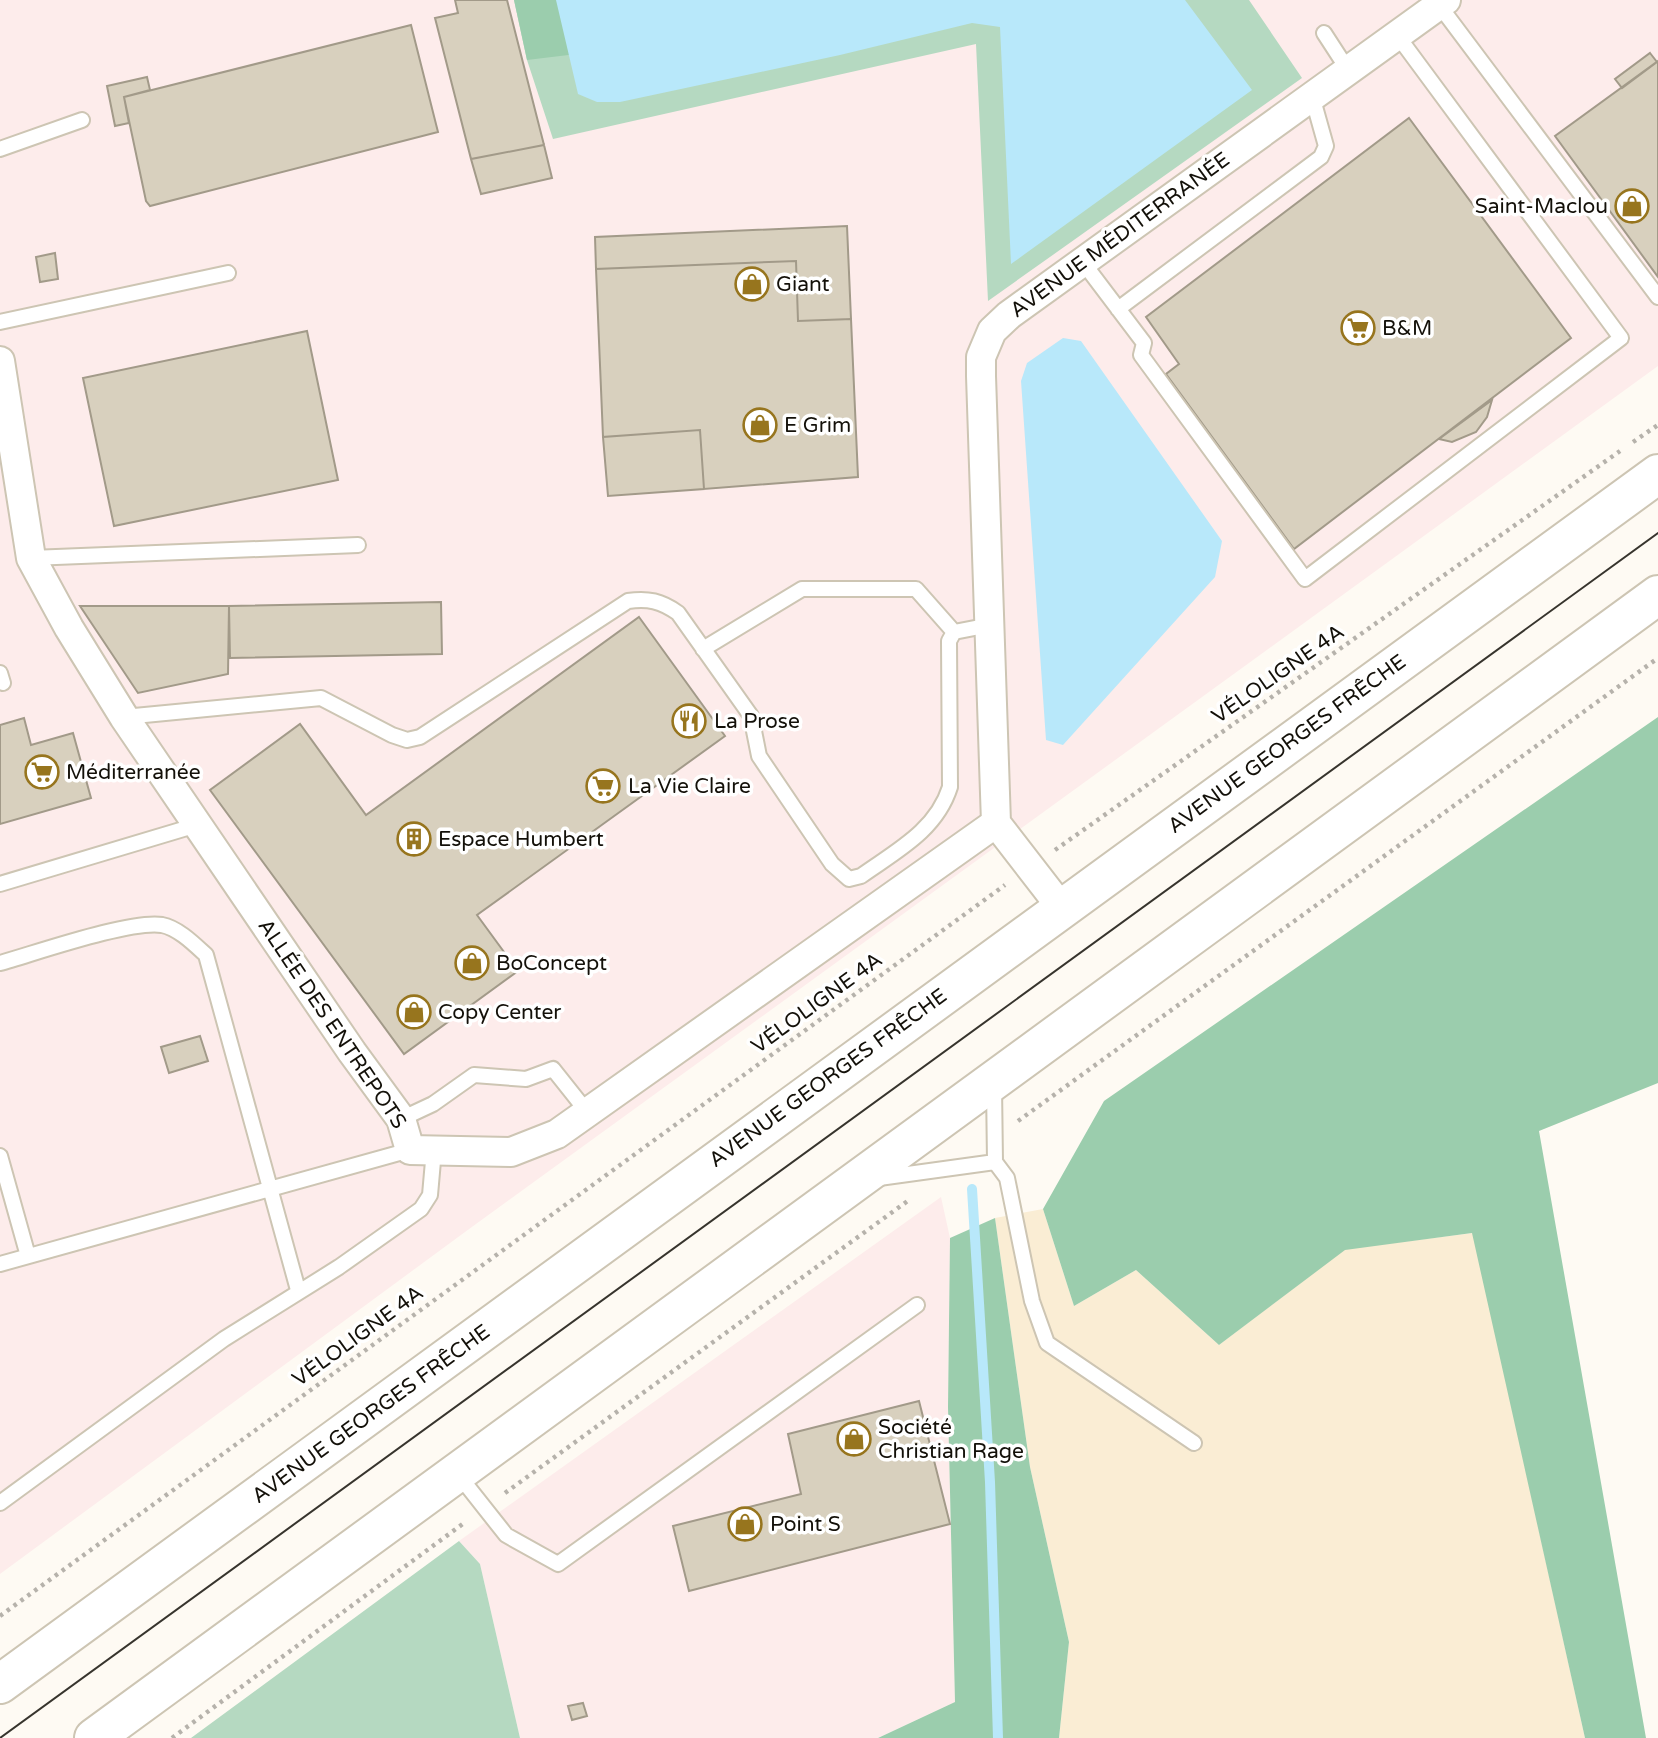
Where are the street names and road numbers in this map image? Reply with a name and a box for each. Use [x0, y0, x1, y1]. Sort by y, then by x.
street label: AVENUE MÉDITERRANÉE [1005, 147, 1235, 323]
street label: VÉLOLIGNE 4A [1207, 619, 1349, 729]
street label: AVENUE GEORGES FRÊCHE [1163, 649, 1411, 839]
street label: ALLÉE DES ENTREPOTS [252, 914, 412, 1134]
street label: VÉLOLIGNE 4A [747, 947, 887, 1059]
street label: AVENUE GEORGES FRÊCHE [704, 983, 952, 1173]
street label: VÉLOLIGNE 4A [288, 1280, 428, 1392]
street label: AVENUE GEORGES FRÊCHE [247, 1319, 495, 1509]

